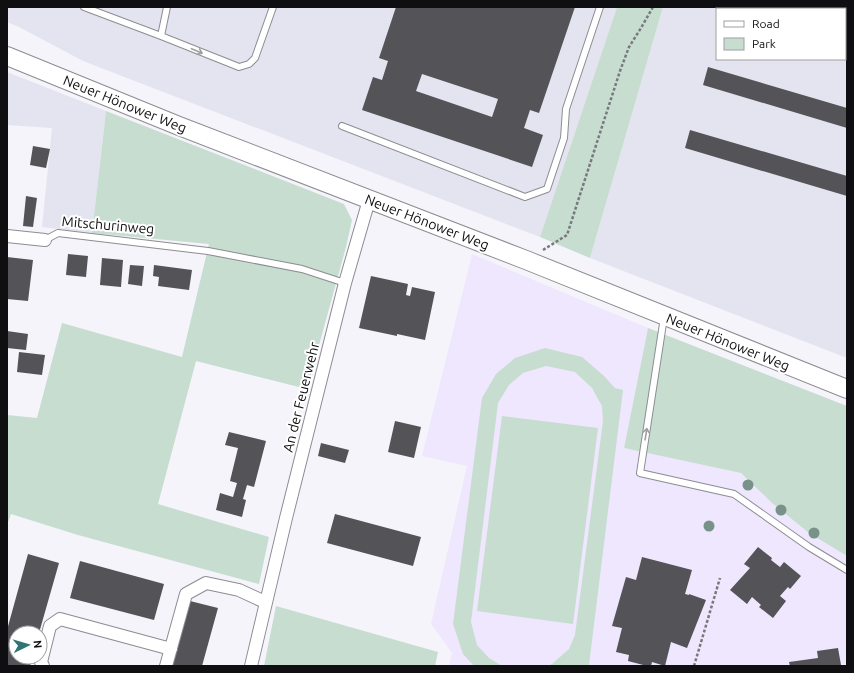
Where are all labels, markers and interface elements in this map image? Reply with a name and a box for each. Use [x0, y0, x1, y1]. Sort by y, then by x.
legend [716, 8, 846, 60]
text: Road [752, 17, 780, 30]
text: Park [752, 37, 776, 50]
one-way arrow [191, 47, 203, 55]
street label: Neuer Hönower Weg [61, 72, 189, 136]
street label: Neuer Hönower Weg [363, 191, 491, 253]
street label: Mitschurinweg [61, 213, 155, 237]
street label: Neuer Hönower Weg [664, 310, 792, 374]
street label: An der Feuerwehr [280, 340, 323, 454]
one-way arrow [642, 428, 650, 441]
north arrow [8, 625, 48, 665]
text: N [32, 640, 44, 649]

